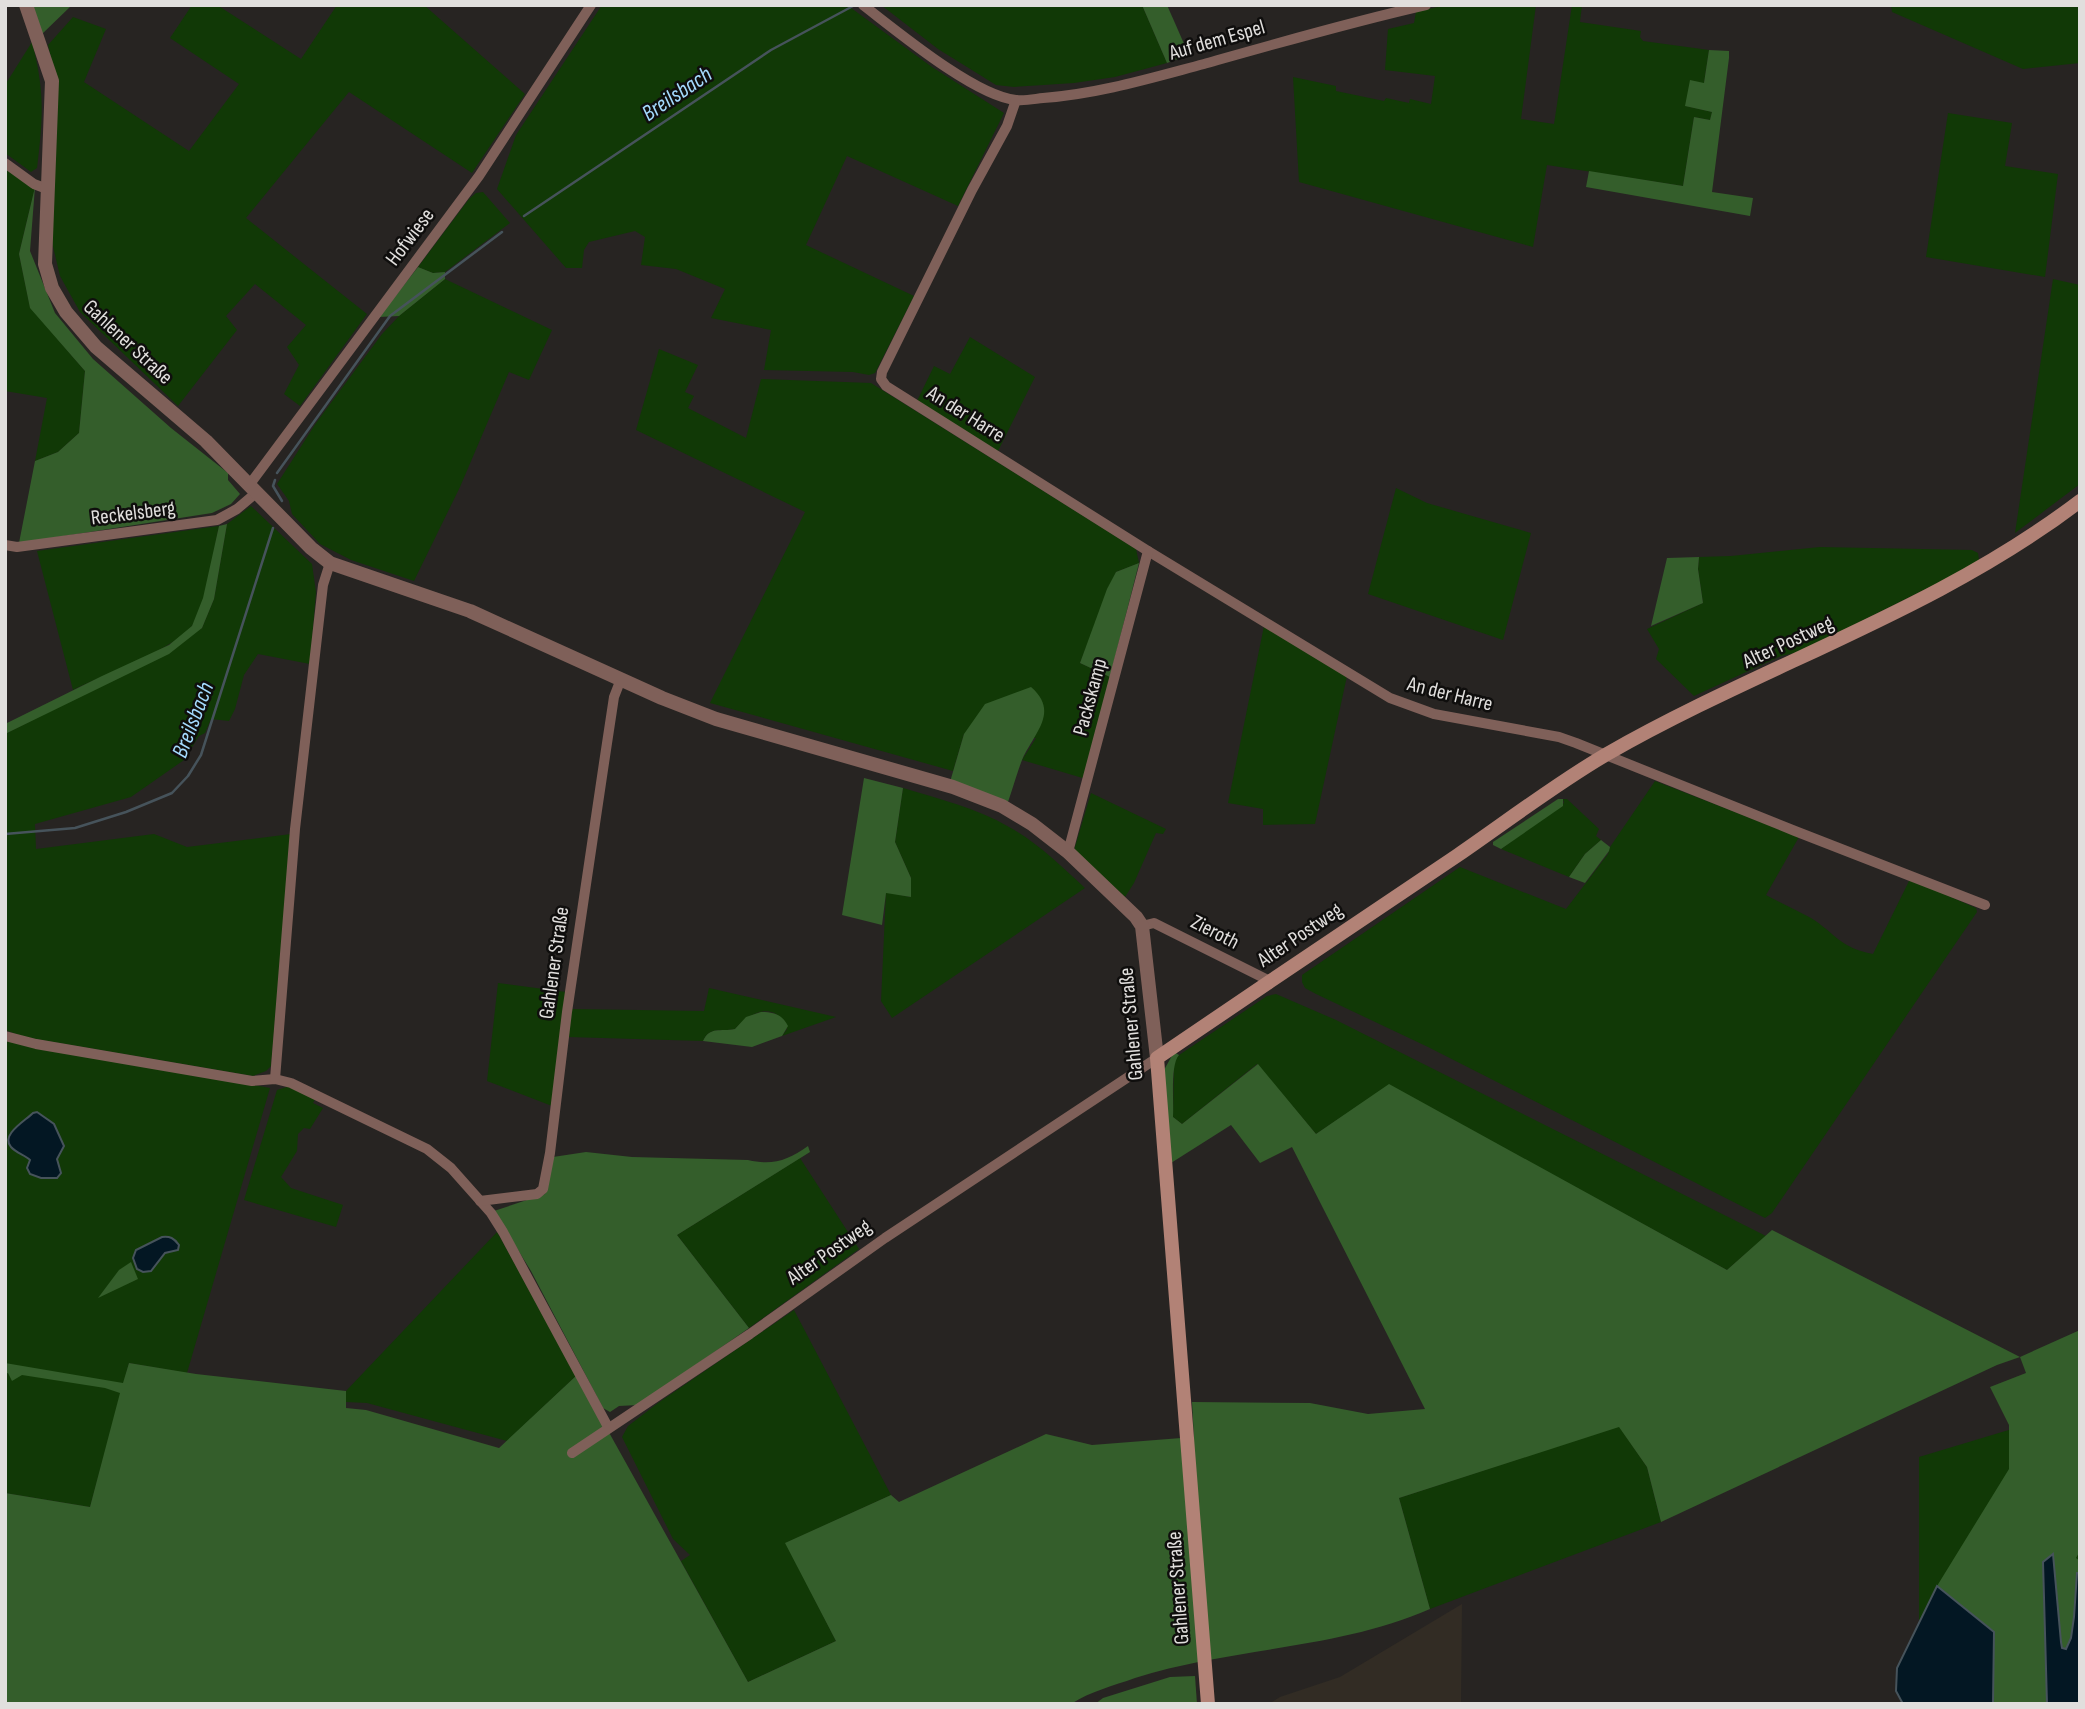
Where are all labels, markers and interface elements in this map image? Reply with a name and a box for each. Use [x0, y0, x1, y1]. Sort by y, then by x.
street label: Auf dem Espel [1165, 14, 1268, 66]
water label: Breilsbach [636, 60, 718, 128]
street label: Hofwiese [380, 203, 440, 271]
street label: Gahlener Straße [78, 294, 178, 390]
street label: An der Harre [922, 380, 1010, 448]
street label: Reckelsberg [89, 495, 177, 531]
street label: Alter Postweg [1738, 610, 1837, 674]
street label: Packskamp [1068, 656, 1112, 738]
street label: An der Harre [1404, 671, 1495, 717]
water label: Breilsbach [166, 678, 220, 762]
street label: Alter Postweg [1252, 897, 1347, 973]
street label: Gahlener Straße [534, 905, 574, 1021]
street label: Zieroth [1187, 909, 1243, 955]
street label: Gahlener Straße [1114, 967, 1148, 1081]
street label: Alter Postweg [781, 1214, 876, 1291]
street label: Gahlener Straße [1162, 1531, 1194, 1645]

